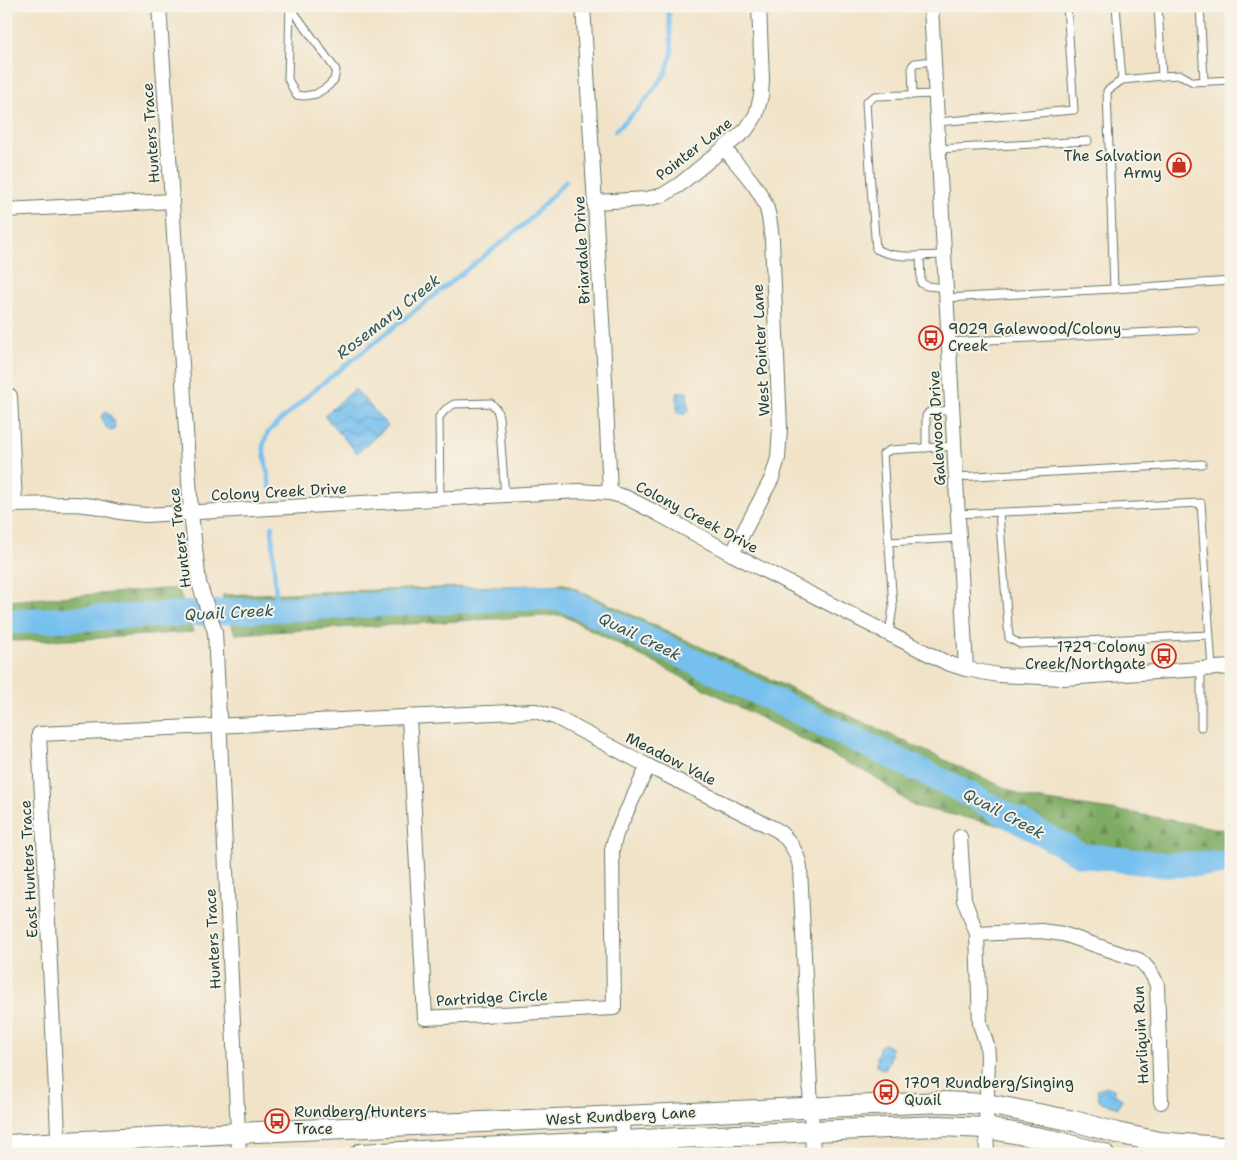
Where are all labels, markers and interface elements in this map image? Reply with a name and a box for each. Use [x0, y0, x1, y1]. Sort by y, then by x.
street label: Hunters Trace [138, 82, 164, 184]
street label: Pointer Lane [652, 113, 736, 185]
place label: The Salvation Army [1064, 146, 1162, 183]
shop icon: The Salvation Army [1166, 152, 1192, 178]
street label: Briardale Drive [569, 195, 595, 305]
water label: Rosemary Creek [332, 269, 445, 364]
street label: West Pointer Lane [748, 283, 774, 417]
place label: 9029 Galewood/Colony Creek [948, 319, 1121, 356]
bus stop icon: 9029 Galewood/Colony Creek [918, 325, 944, 351]
street label: Galewood Drive [924, 370, 950, 486]
street label: Colony Creek Drive [632, 476, 762, 558]
street label: Colony Creek Drive [210, 478, 348, 506]
street label: Hunters Trace [164, 487, 196, 589]
water label: Quail Creek [184, 600, 274, 625]
water label: Quail Creek [595, 607, 685, 665]
place label: 1729 Colony Creek/Northgate [1025, 637, 1146, 674]
bus stop icon: 1729 Colony Creek/Northgate [1151, 643, 1177, 669]
street label: Meadow Vale [622, 728, 720, 790]
water label: Quail Creek [959, 783, 1048, 844]
street label: East Hunters Trace [15, 800, 43, 938]
street label: Hunters Trace [200, 888, 226, 990]
street label: Partridge Circle [435, 985, 549, 1011]
street label: Harliquin Run [1128, 985, 1154, 1085]
place label: 1709 Rundberg/Singing Quail [904, 1073, 1074, 1110]
bus stop icon: 1709 Rundberg/Singing Quail [873, 1079, 899, 1105]
place label: Rundberg/Hunters Trace [294, 1102, 427, 1139]
street label: West Rundberg Lane [545, 1102, 697, 1130]
bus stop icon: Rundberg/Hunters Trace [264, 1108, 290, 1134]

